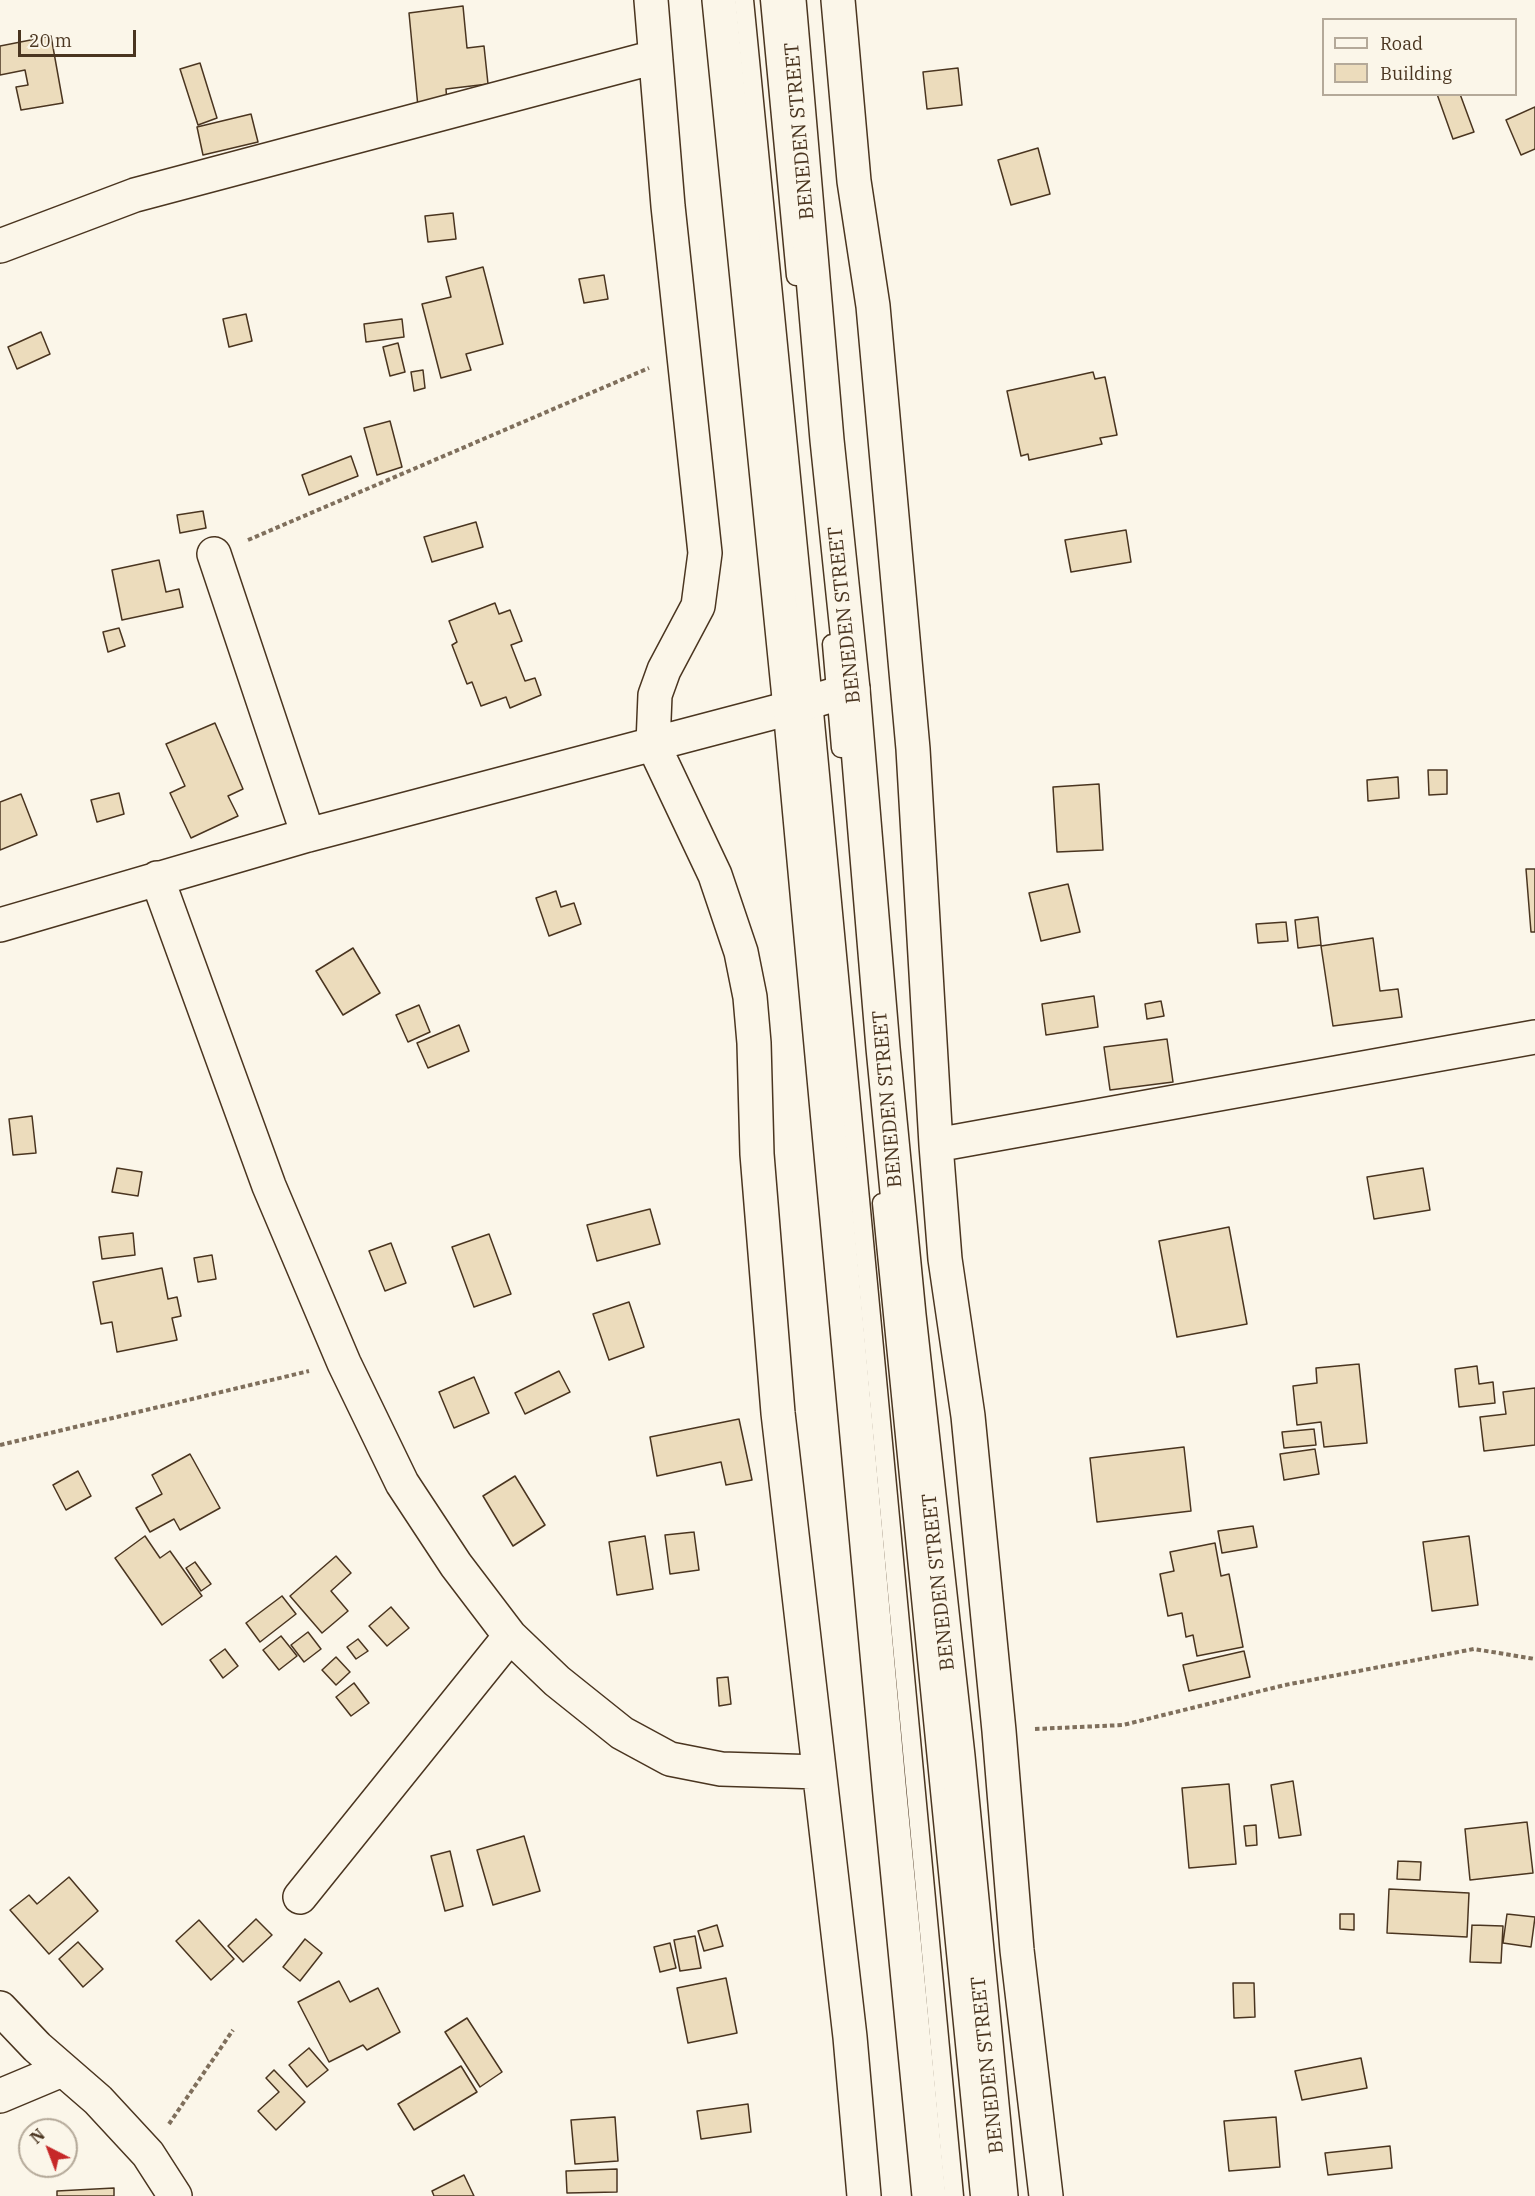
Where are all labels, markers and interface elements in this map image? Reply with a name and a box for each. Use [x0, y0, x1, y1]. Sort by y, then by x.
scale bar [21, 18, 140, 56]
legend [1322, 18, 1517, 96]
text: 20 m [29, 29, 72, 52]
text: Road [1380, 32, 1423, 55]
street label: BENEDEN STREET [780, 41, 820, 221]
text: Building [1380, 62, 1452, 85]
street label: BENEDEN STREET [824, 525, 866, 705]
street label: BENEDEN STREET [868, 1009, 908, 1189]
street label: BENEDEN STREET [918, 1492, 960, 1672]
street label: BENEDEN STREET [967, 1975, 1009, 2155]
north arrow [18, 2118, 78, 2178]
text: N [26, 2124, 49, 2148]

